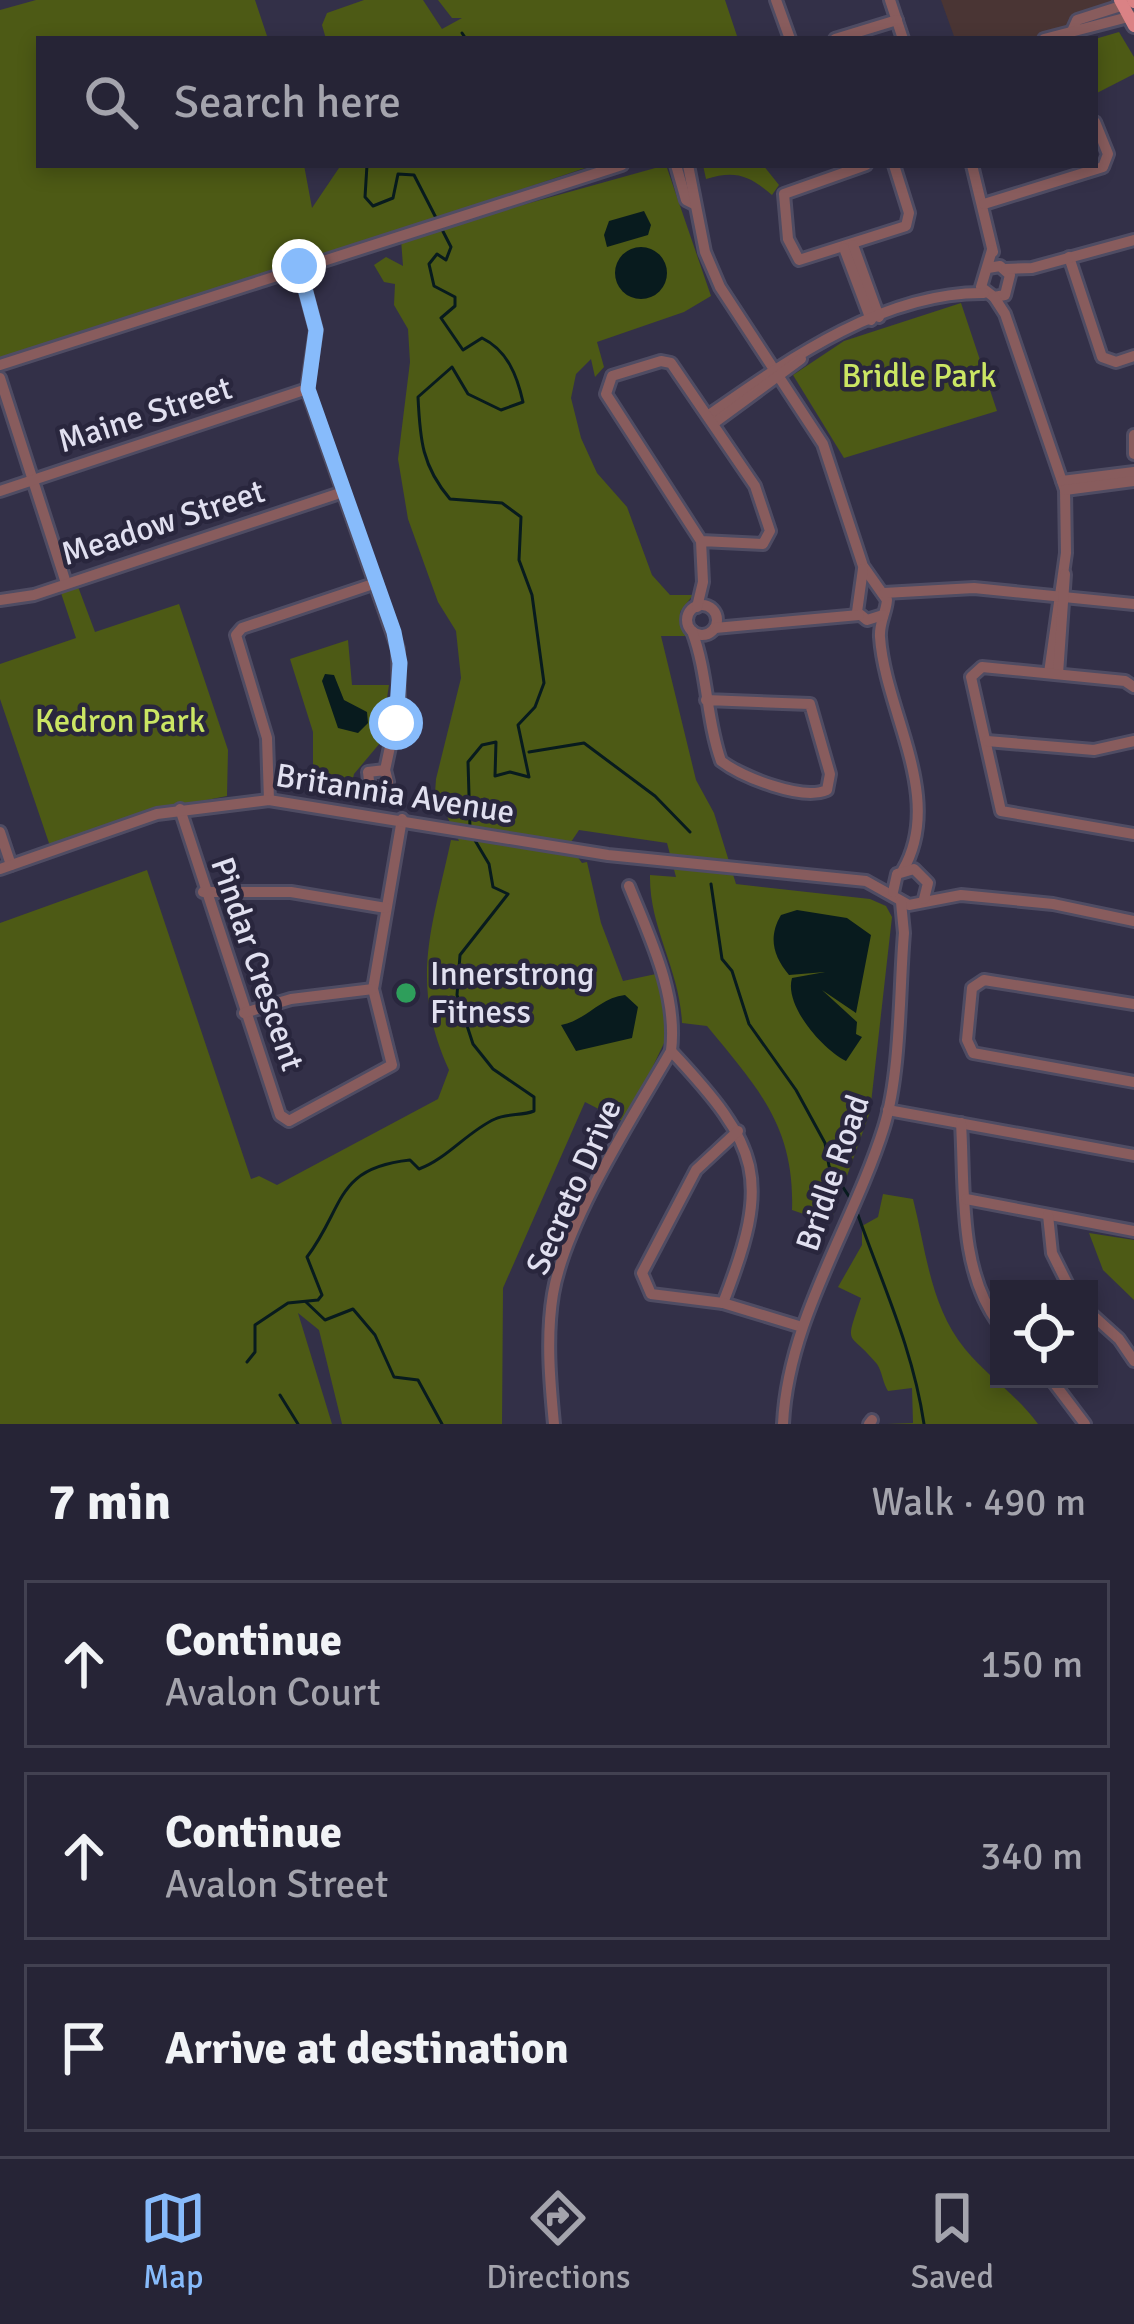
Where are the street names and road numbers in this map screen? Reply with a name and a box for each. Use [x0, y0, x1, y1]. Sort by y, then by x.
street label: Maine Street [53, 368, 237, 462]
street label: Meadow Street [56, 471, 270, 575]
street label: Britannia Avenue [273, 755, 517, 833]
street label: Pindar Crescent [201, 852, 313, 1076]
street label: Bridle Road [787, 1090, 879, 1256]
street label: Secreto Drive [517, 1093, 631, 1281]

